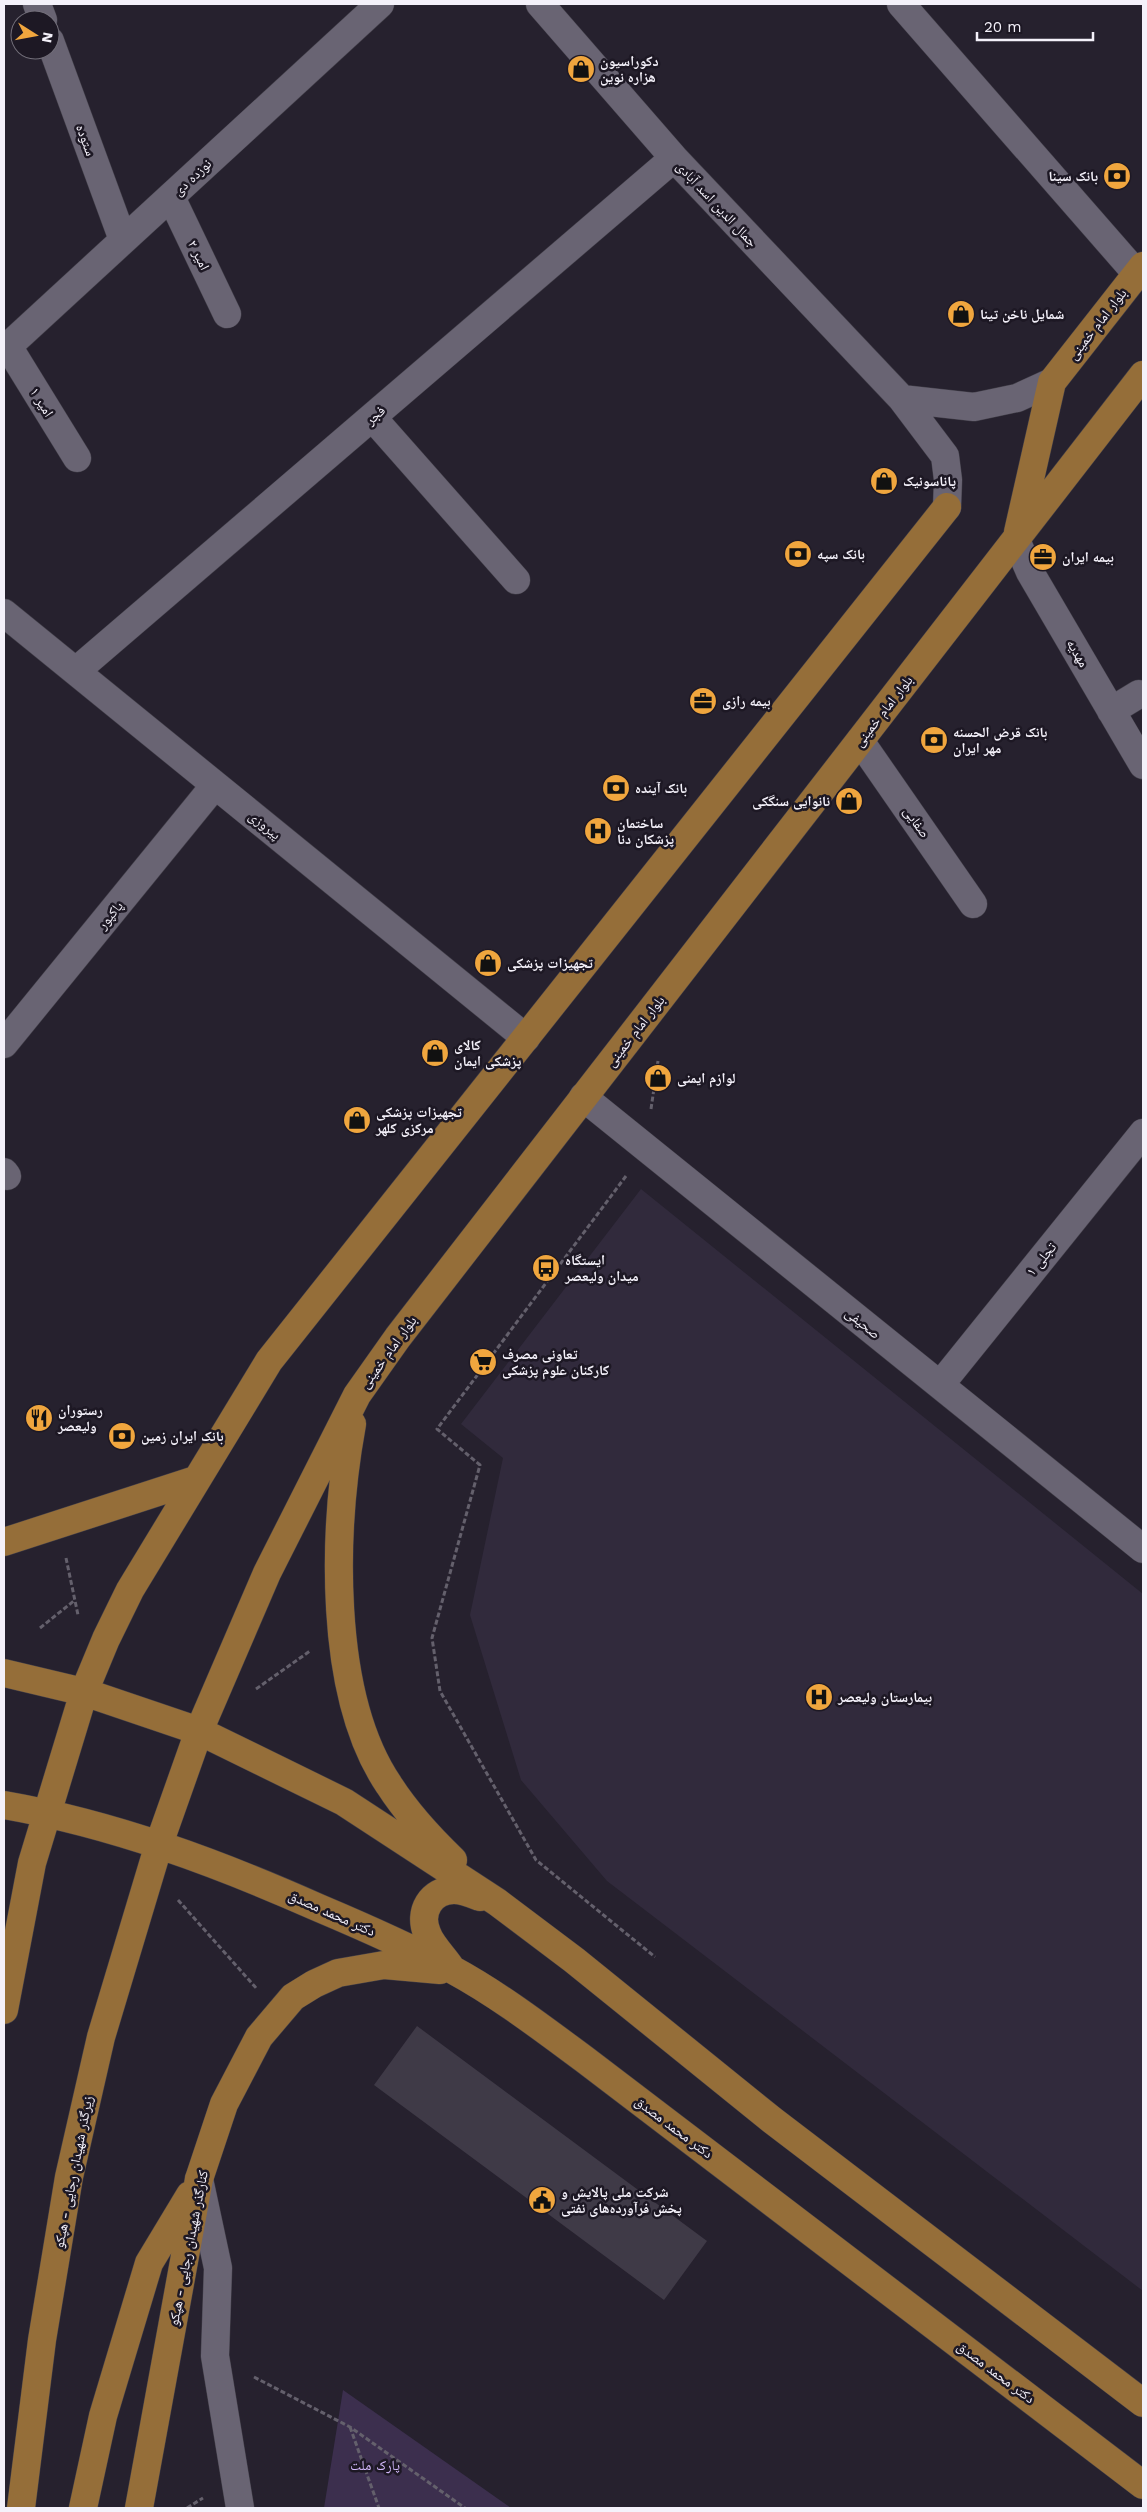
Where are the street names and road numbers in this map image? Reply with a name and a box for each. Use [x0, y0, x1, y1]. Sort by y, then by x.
street label: ستوده [72, 122, 99, 158]
street label: نوزده دی [170, 155, 215, 199]
street label: جمال الدین اسد آبادی [673, 158, 761, 251]
street label: امیر ۲ [184, 237, 213, 273]
street label: بلوار امام خمینی [1064, 285, 1131, 364]
street label: امیر ۱ [26, 384, 57, 420]
street label: فجر [361, 402, 389, 429]
street label: مهدیه [1063, 636, 1092, 670]
street label: بلوار امام خمینی [850, 672, 917, 751]
street label: صفایی [900, 803, 933, 841]
street label: پیروزی [245, 807, 284, 844]
street label: پاکپور [93, 898, 127, 934]
street label: بلوار امام خمینی [602, 992, 669, 1071]
street label: تجلی ١ [1023, 1239, 1060, 1280]
street label: صحیفی [842, 1304, 884, 1343]
street label: بلوار امام خمینی [356, 1313, 421, 1393]
street label: دکتر محمد مصدق [286, 1887, 378, 1940]
street label: دکتر محمد مصدق [631, 2093, 716, 2162]
street label: زیرگذر شهیدان رجایی - هپکو [50, 2094, 97, 2250]
street label: کنارگذر شهیدان رجایی - هپکو [165, 2169, 212, 2327]
street label: دکتر محمد مصدق [953, 2338, 1038, 2407]

